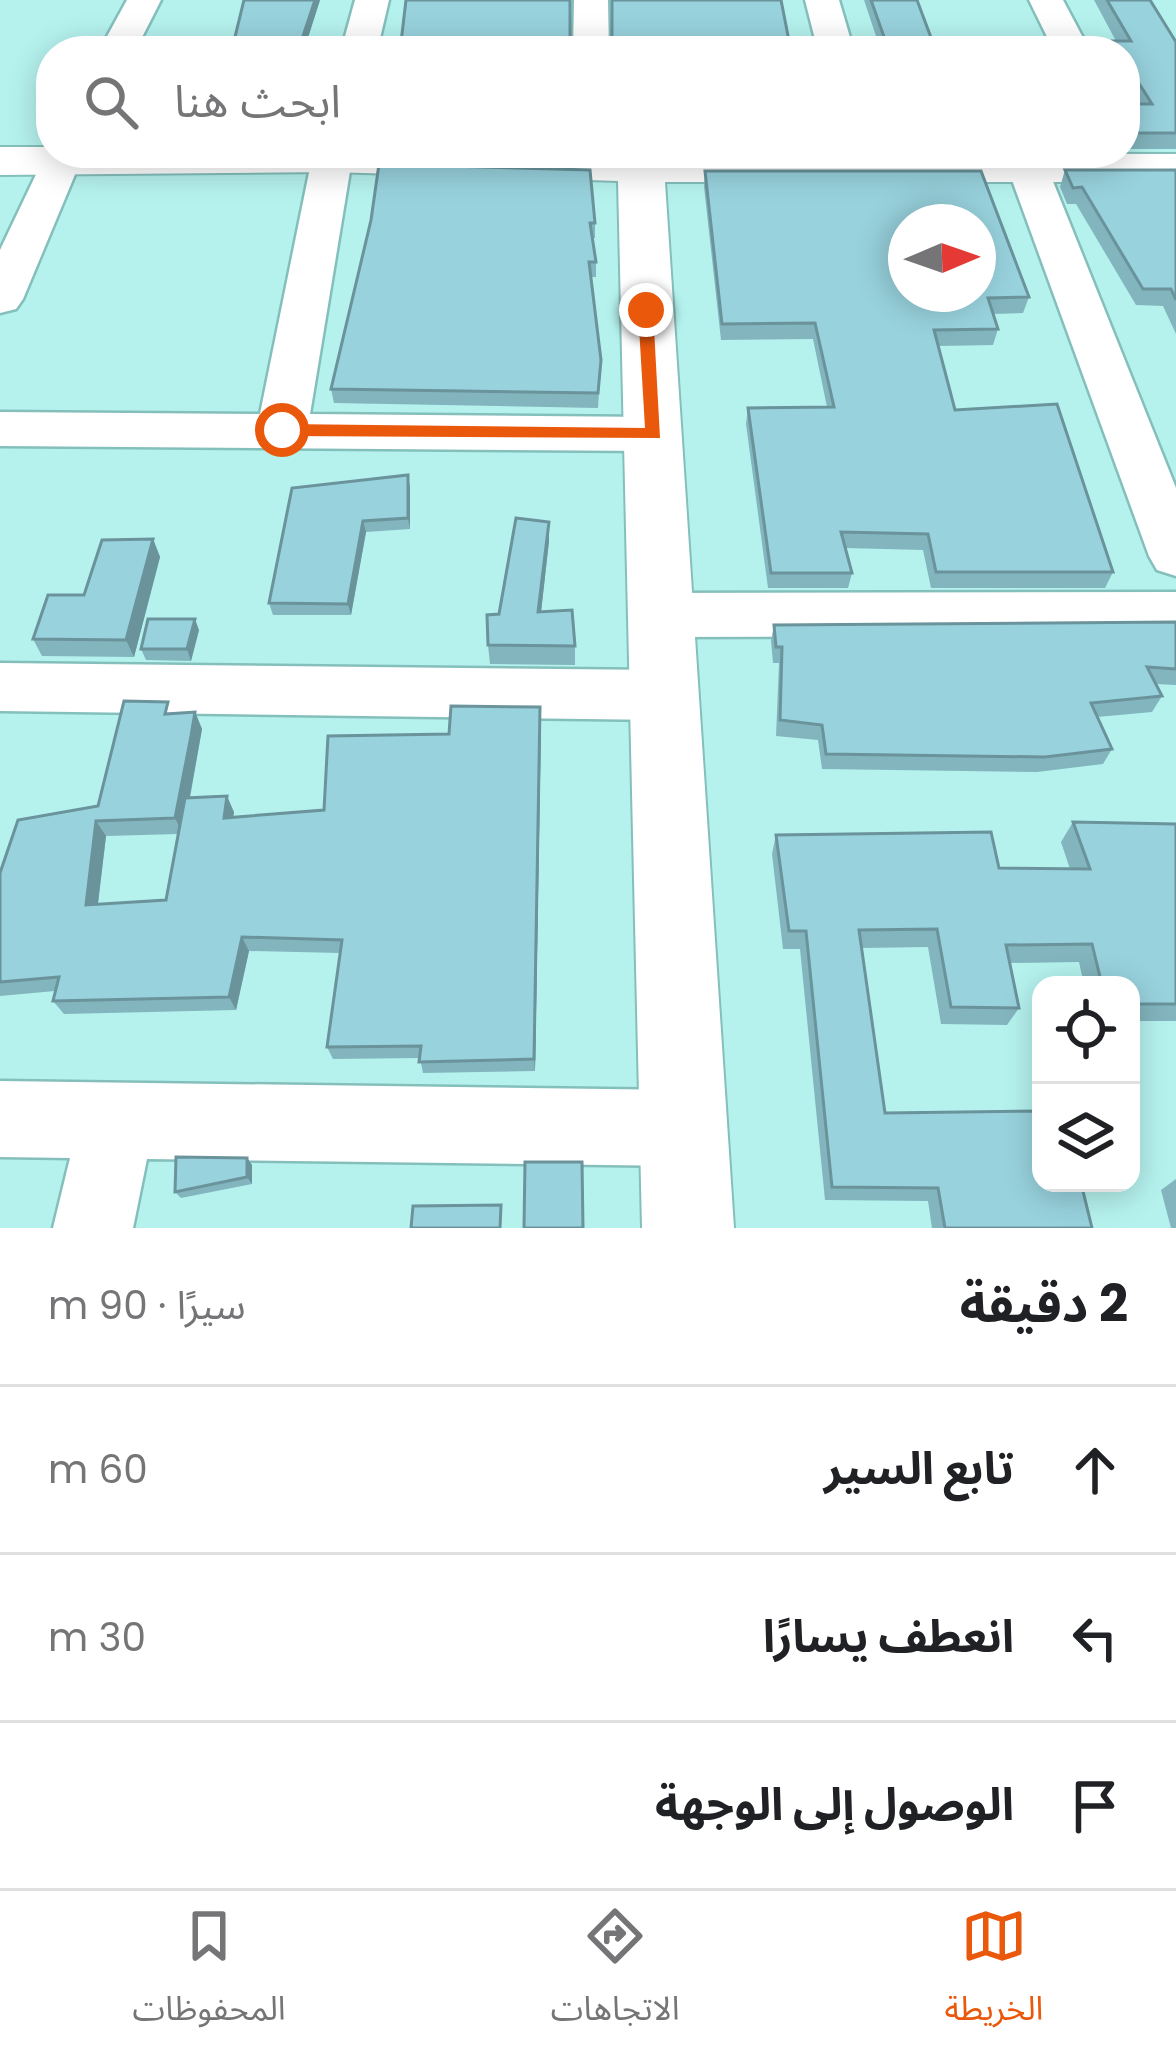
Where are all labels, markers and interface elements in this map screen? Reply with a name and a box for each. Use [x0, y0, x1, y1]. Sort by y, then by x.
search box [36, 36, 1140, 168]
icon: search [78, 69, 144, 135]
text: ابحث هنا [174, 70, 341, 133]
north arrow [888, 204, 996, 312]
route end [619, 283, 673, 337]
route start [255, 403, 309, 457]
map controls [1032, 976, 1140, 1192]
button: locate [1032, 976, 1140, 1084]
button: layers [1032, 1084, 1140, 1192]
text: 2 دقيقة [960, 1268, 1128, 1340]
text: سيرًا · 90 m [48, 1278, 246, 1333]
text: تابع السير [824, 1437, 1014, 1500]
icon: ahead [1062, 1437, 1128, 1503]
text: 60 m [48, 1442, 148, 1497]
text: انعطف يسارًا [763, 1605, 1014, 1668]
icon: left [1062, 1605, 1128, 1671]
text: 30 m [48, 1610, 146, 1665]
text: الوصول إلى الوجهة [655, 1773, 1014, 1836]
icon: arrive [1062, 1773, 1128, 1839]
tab: المحفوظات [133, 1903, 286, 2044]
tab: الاتجاهات [551, 1903, 680, 2044]
tab: الخريطة [945, 1903, 1043, 2044]

